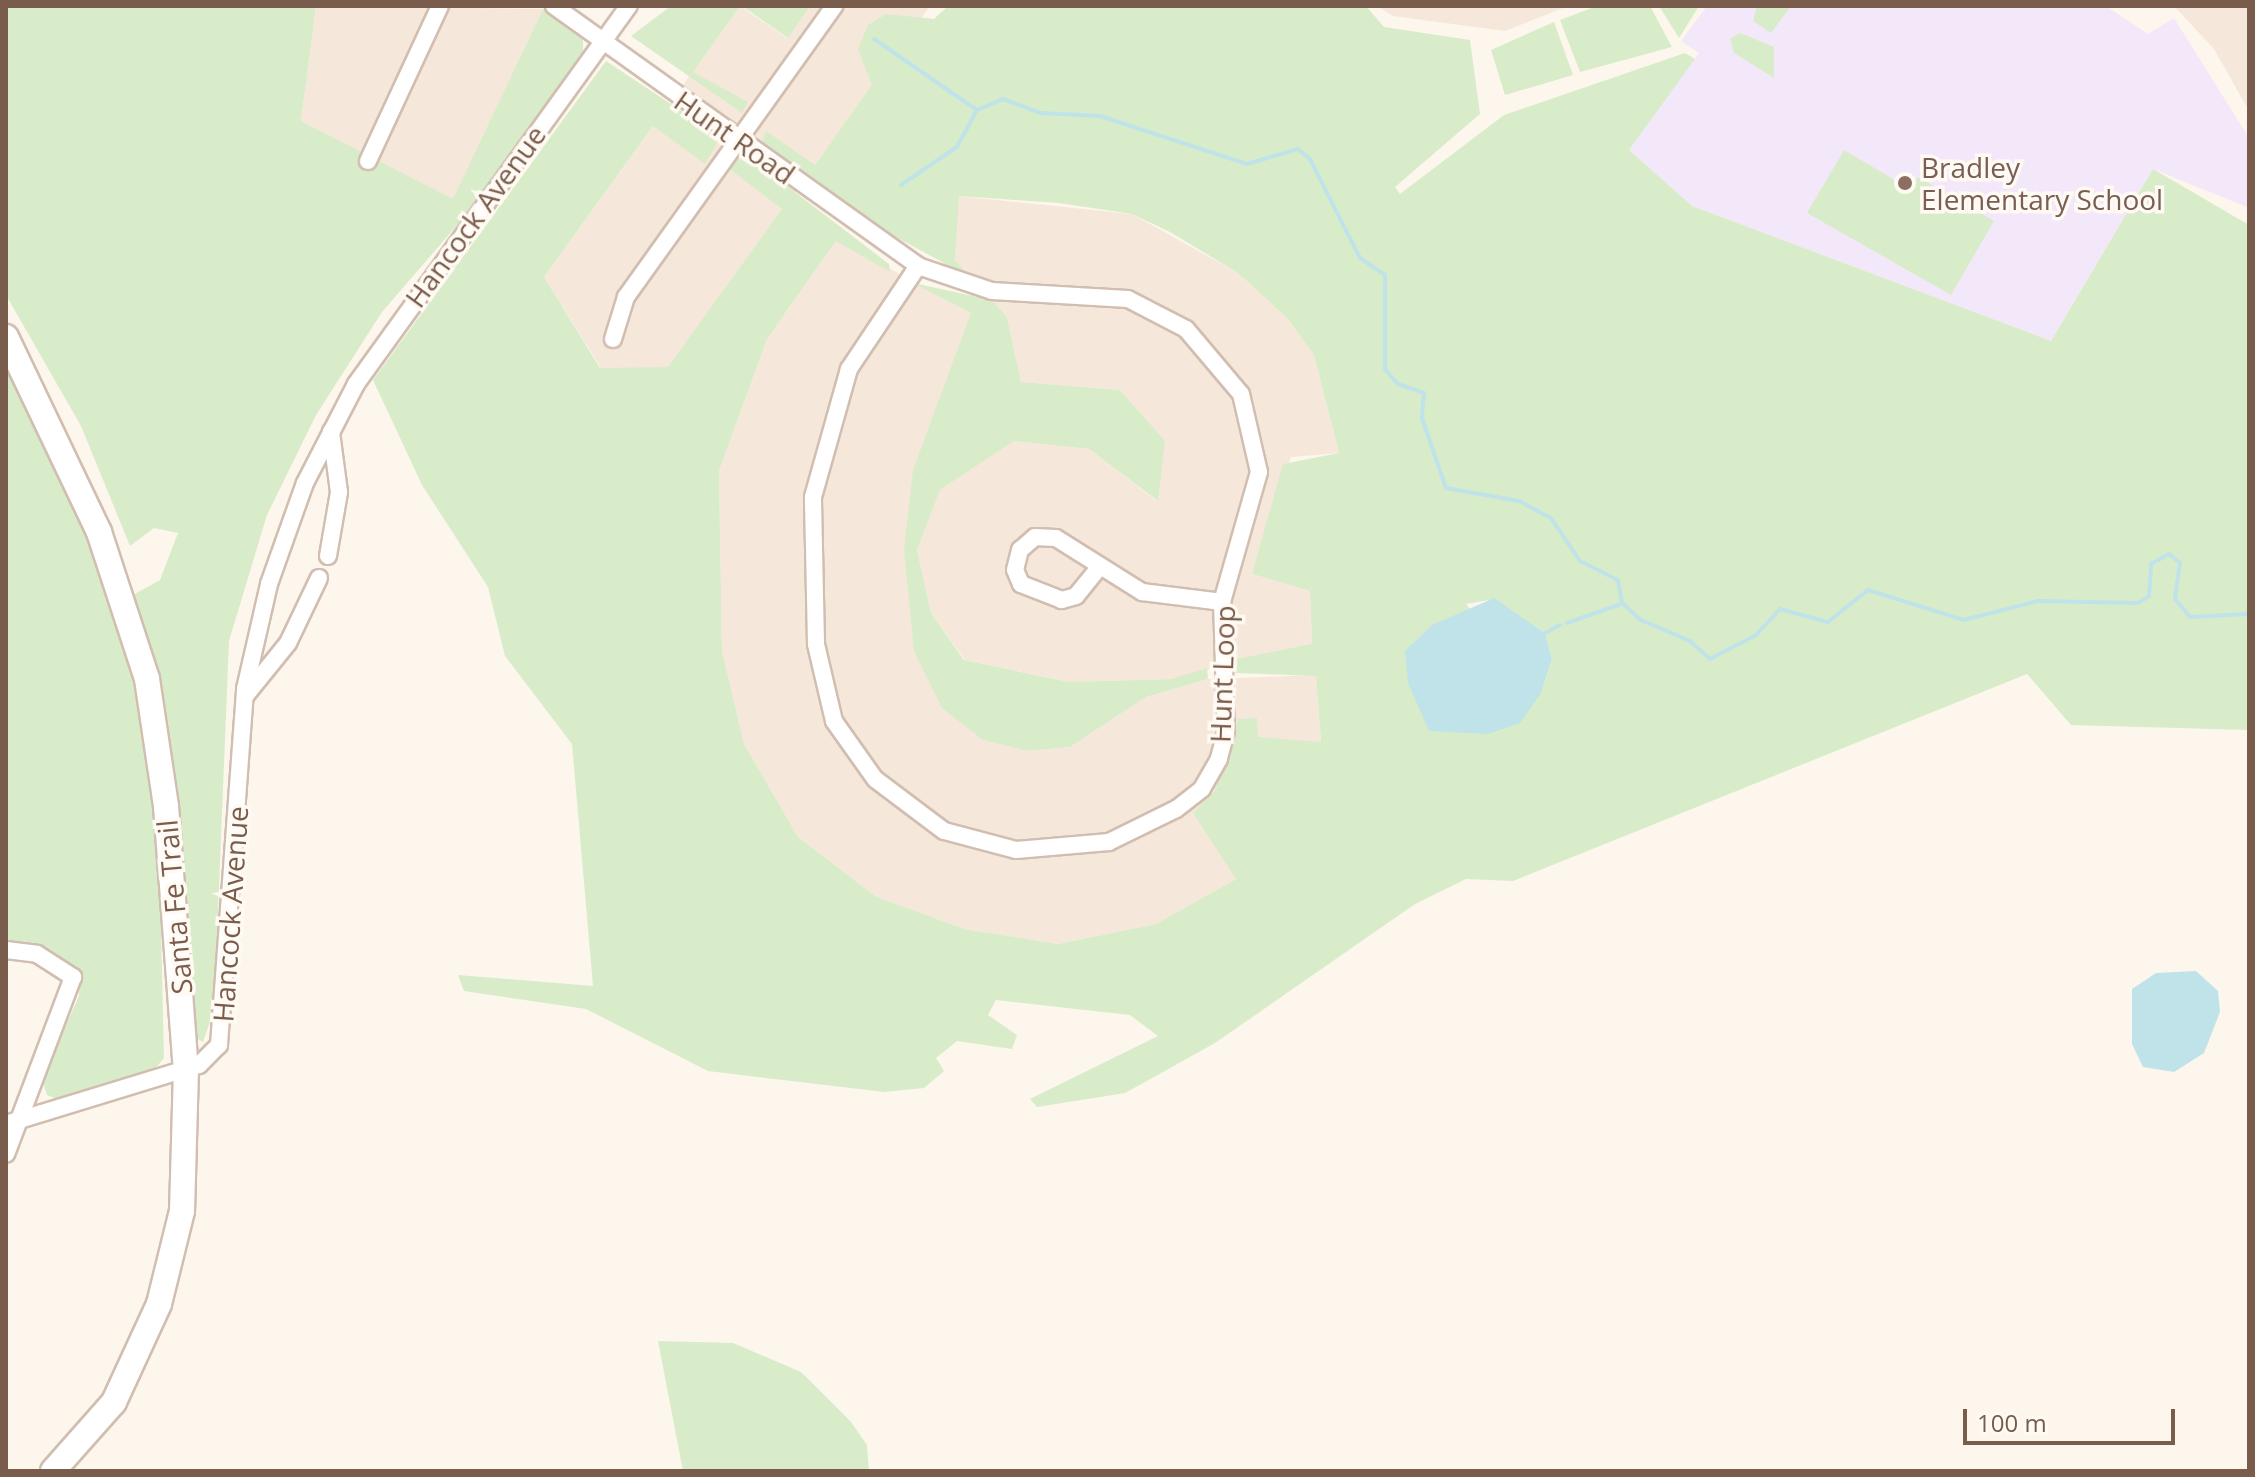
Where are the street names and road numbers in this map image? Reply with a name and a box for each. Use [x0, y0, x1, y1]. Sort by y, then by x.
street label: Hunt Road [668, 83, 802, 191]
street label: Hancock Avenue [398, 119, 552, 313]
street label: Hunt Loop [1203, 605, 1241, 743]
street label: Hancock Avenue [206, 805, 254, 1023]
street label: Santa Fe Trail [150, 818, 198, 996]

